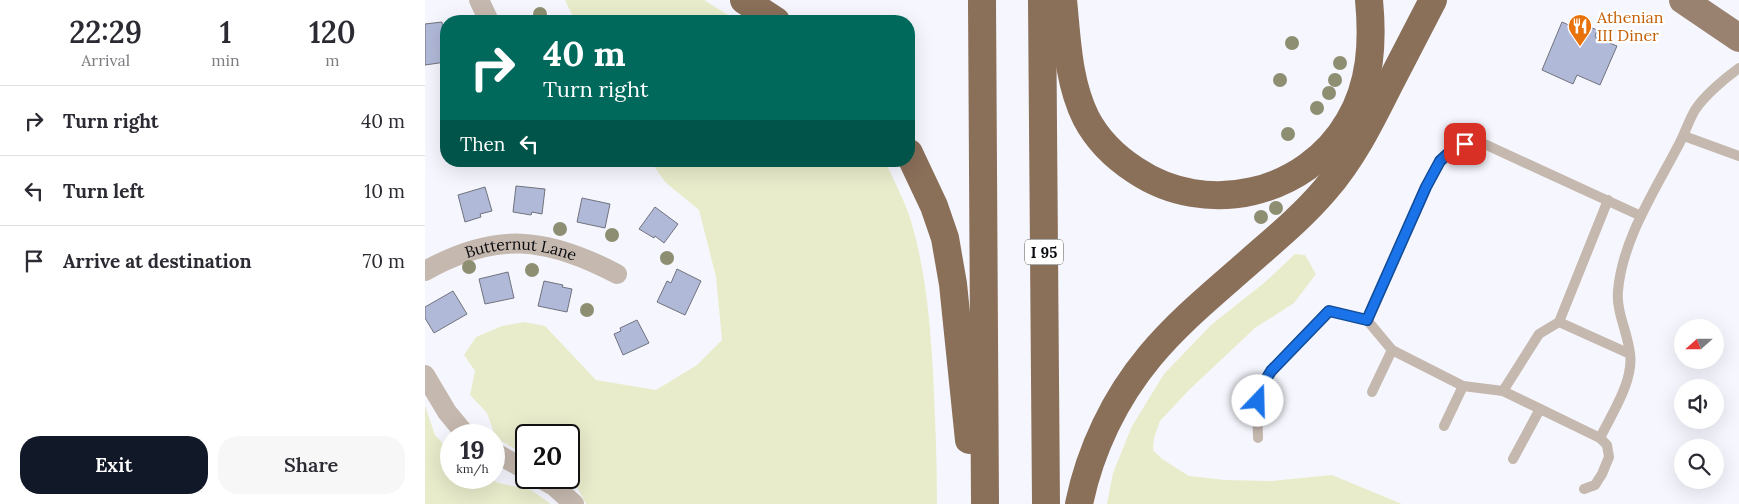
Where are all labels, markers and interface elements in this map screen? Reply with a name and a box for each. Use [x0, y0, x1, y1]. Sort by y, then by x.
place label: Athenian III Diner [1596, 7, 1664, 45]
text: 22:29 [69, 13, 142, 51]
text: 1 [220, 13, 231, 51]
text: 120 [309, 13, 356, 51]
restaurant icon: Athenian III Diner [1567, 13, 1593, 47]
text: 40 m [543, 31, 626, 76]
icon: right [460, 35, 525, 100]
text: Arrival [81, 50, 130, 70]
text: min [211, 50, 240, 70]
text: m [325, 50, 340, 70]
text: Turn right [543, 75, 648, 103]
icon: right [20, 107, 48, 135]
text: Turn right [63, 109, 159, 133]
text: 40 m [361, 109, 405, 133]
pin [1444, 123, 1486, 165]
icon: left [515, 130, 543, 158]
icon: arrive [1451, 130, 1479, 158]
text: Then [460, 132, 505, 156]
icon: left [20, 177, 48, 205]
text: Turn left [63, 179, 144, 203]
text: 10 m [364, 179, 405, 203]
street label: Butternut Lane [462, 234, 580, 265]
road number: I 95 [1025, 240, 1063, 264]
icon: arrive [20, 247, 48, 275]
text: Arrive at destination [63, 249, 252, 273]
text: 70 m [362, 249, 405, 273]
north arrow [1674, 319, 1724, 369]
map controls [1674, 319, 1724, 489]
position arrow [1231, 374, 1283, 426]
button: sound [1674, 379, 1724, 429]
speed limit sign: 20 [515, 424, 580, 489]
text: 19 [460, 434, 485, 466]
button: Exit [20, 436, 208, 494]
button: Share [218, 436, 405, 494]
button: search [1674, 439, 1724, 489]
text: km/h [456, 461, 489, 476]

